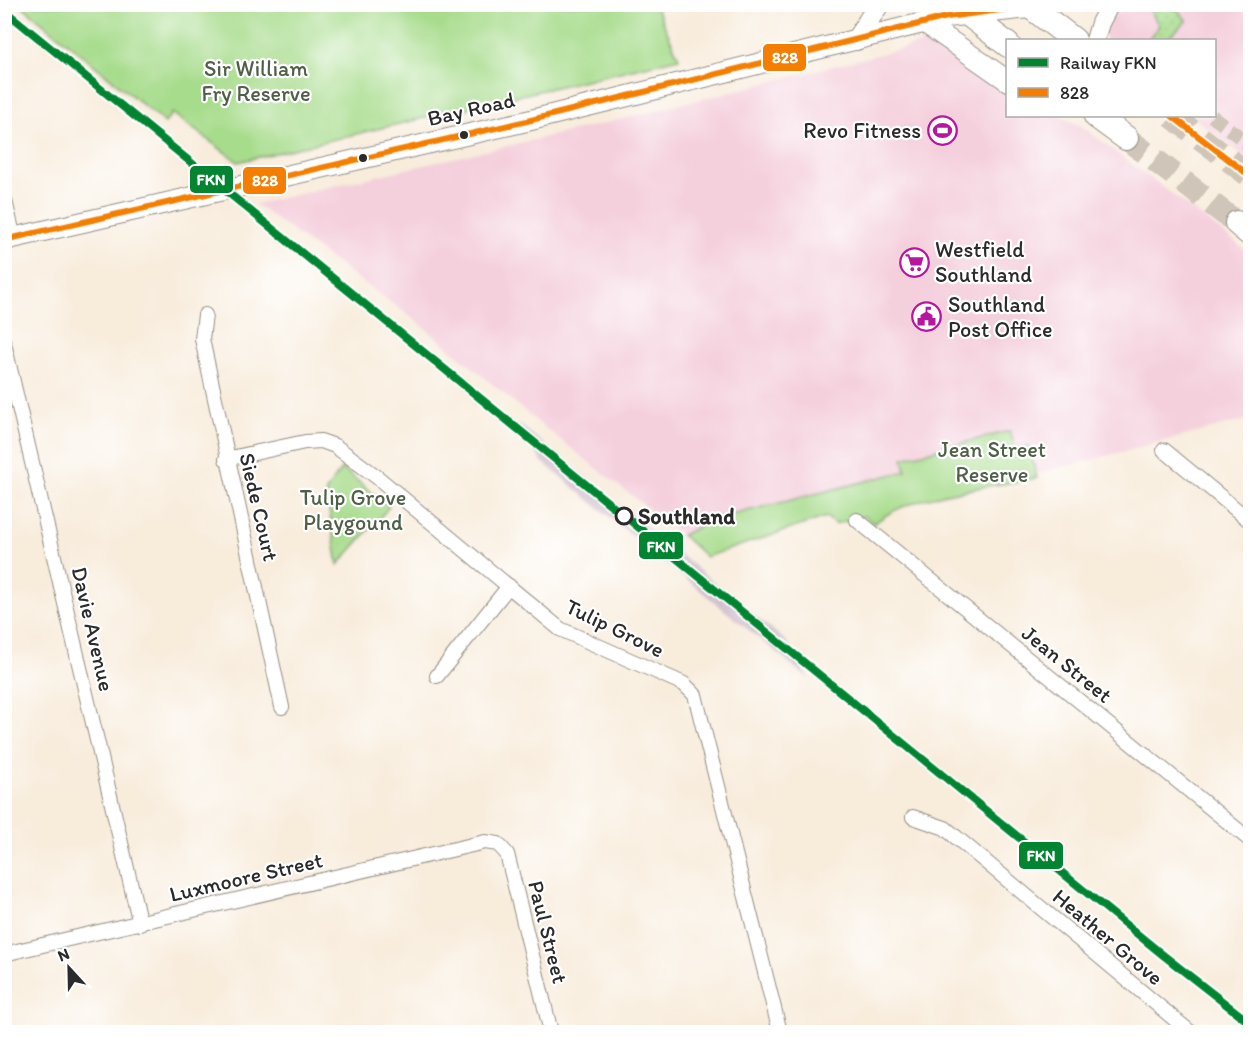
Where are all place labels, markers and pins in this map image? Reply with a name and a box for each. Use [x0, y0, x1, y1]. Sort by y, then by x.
sports icon: Revo Fitness [926, 114, 958, 146]
place label: Revo Fitness [803, 117, 921, 144]
unlabelled marker [458, 129, 470, 141]
unlabelled marker [357, 152, 369, 164]
place label: Westfield Southland [935, 236, 1032, 288]
supermarket icon: Westfield Southland [898, 246, 930, 278]
place label: Southland Post Office [948, 291, 1053, 343]
public building icon: Southland Post Office [911, 301, 943, 333]
place label: Southland [638, 503, 735, 530]
marker: Southland [615, 507, 633, 525]

